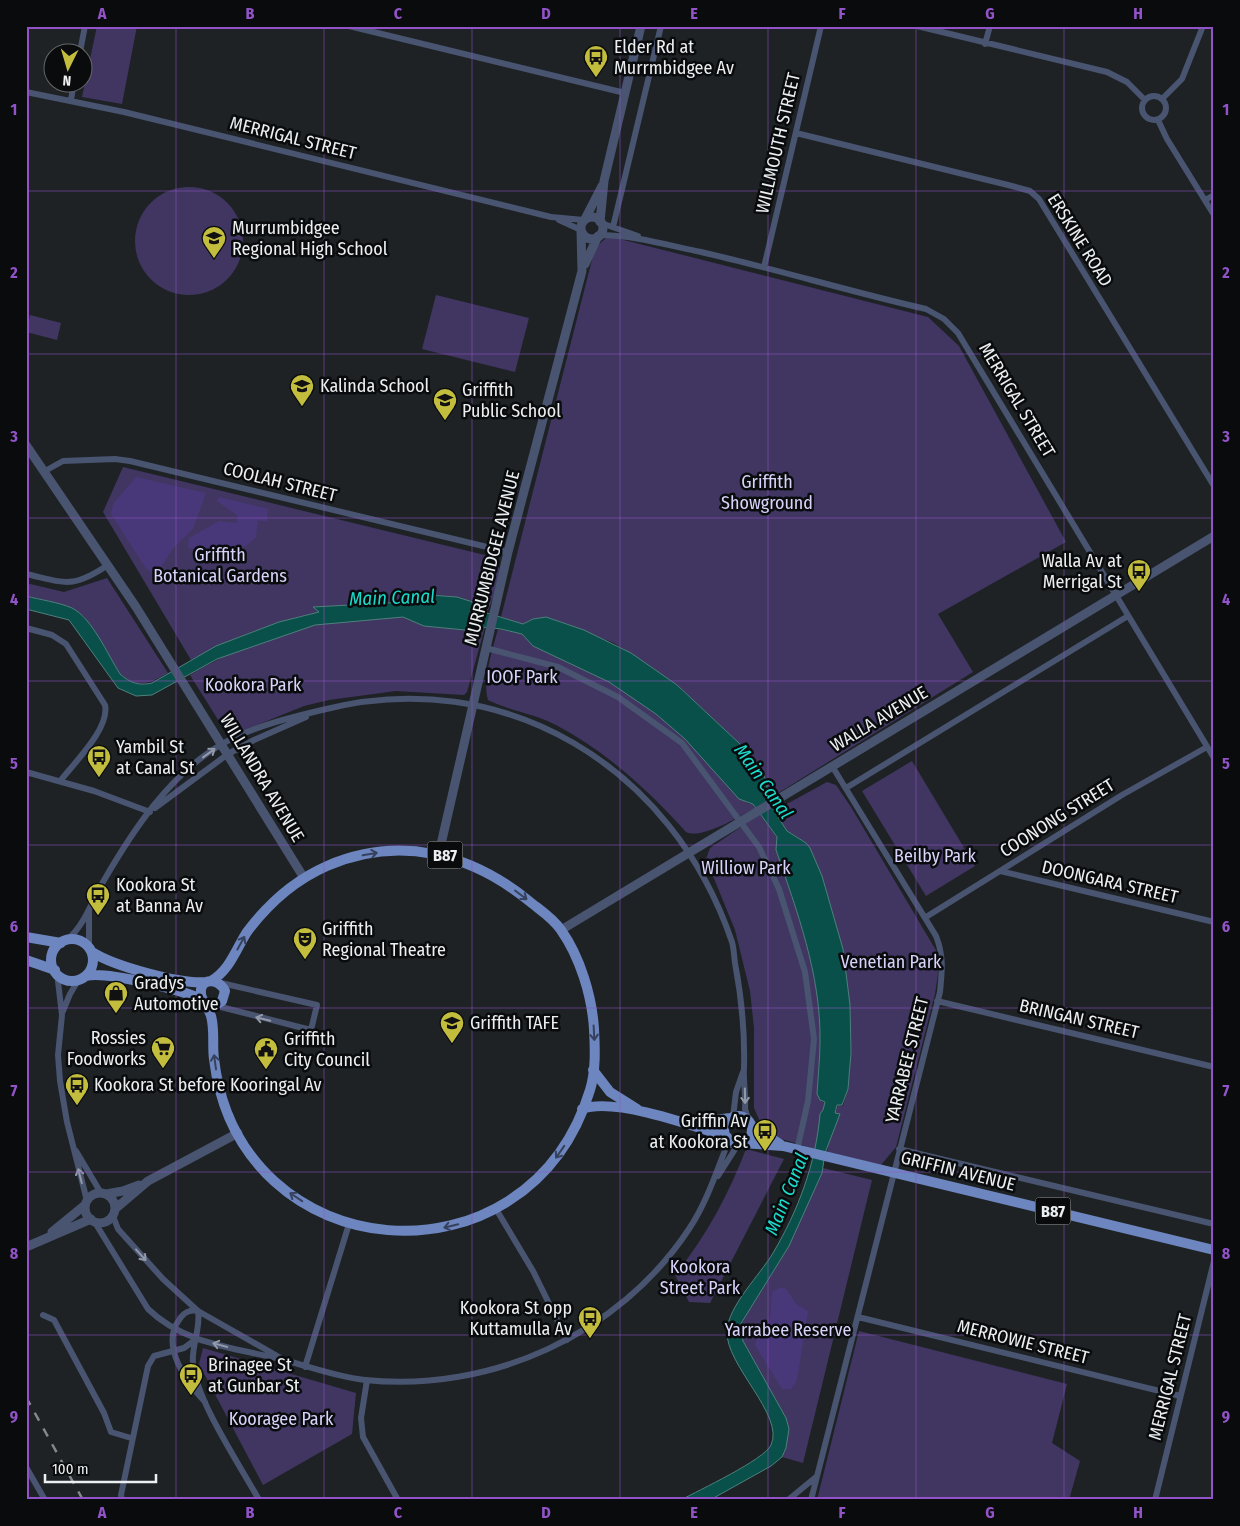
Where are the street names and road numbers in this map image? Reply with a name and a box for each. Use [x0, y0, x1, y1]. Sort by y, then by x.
street label: WILLMOUTH STREET [751, 70, 805, 216]
street label: MERRIGAL STREET [228, 112, 359, 164]
street label: ERSKINE ROAD [1043, 189, 1117, 291]
street label: MERRIGAL STREET [974, 339, 1060, 462]
street label: COOLAH STREET [221, 457, 340, 507]
street label: MURRUMBIDGEE AVENUE [460, 468, 524, 648]
street label: WALLA AVENUE [826, 681, 932, 757]
street label: WILLANDRA AVENUE [215, 710, 309, 846]
street label: COONONG STREET [996, 774, 1119, 862]
road number: B87 [428, 842, 462, 868]
street label: DOONGARA STREET [1040, 856, 1181, 909]
street label: YARRABEE STREET [881, 994, 933, 1125]
street label: BRINGAN STREET [1017, 995, 1142, 1044]
street label: GRIFFIN AVENUE [898, 1146, 1018, 1196]
road number: B87 [1036, 1198, 1070, 1224]
street label: MERRIGAL STREET [1144, 1311, 1196, 1442]
street label: MERROWIE STREET [955, 1315, 1092, 1369]

